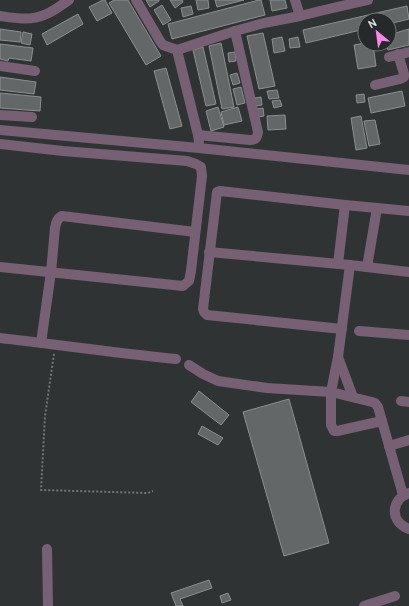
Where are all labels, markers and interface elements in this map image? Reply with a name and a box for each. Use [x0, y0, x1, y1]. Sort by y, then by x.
north arrow [357, 12, 397, 52]
text: N [366, 16, 379, 32]

